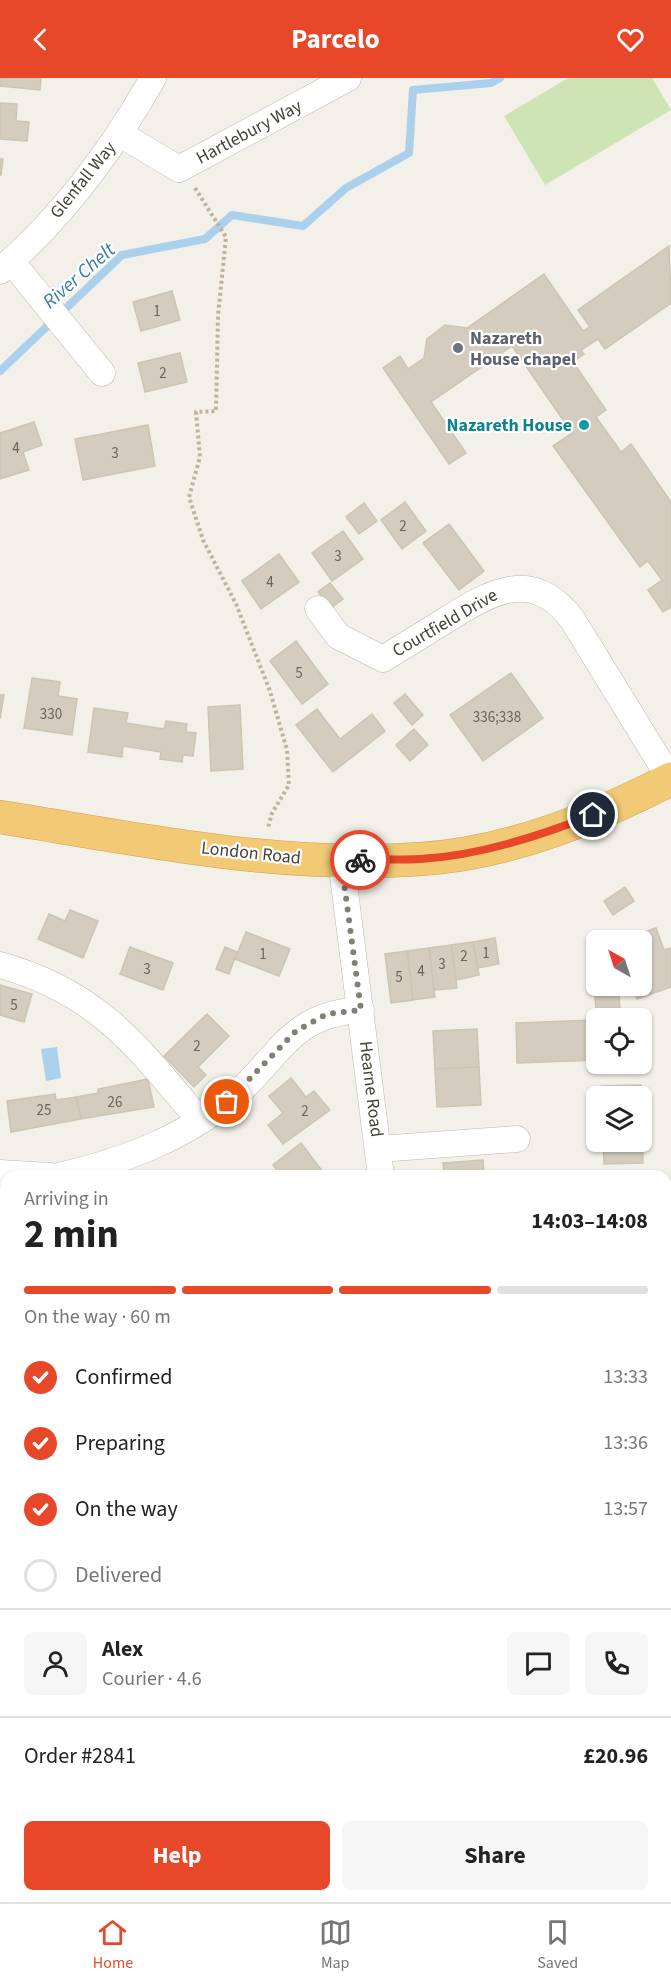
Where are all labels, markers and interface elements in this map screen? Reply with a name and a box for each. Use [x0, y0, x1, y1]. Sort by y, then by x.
text: Parcelo [291, 20, 380, 59]
icon: back [24, 23, 57, 56]
icon: heart [614, 23, 647, 56]
street label: Hartlebury Way [192, 93, 307, 170]
street label: Glenfall Way [44, 136, 122, 224]
water label: River Chelt [37, 236, 122, 315]
house number: 1 [153, 301, 161, 322]
place label: Nazareth House chapel [470, 326, 576, 372]
marker: Nazareth House chapel [451, 341, 465, 355]
house number: 2 [159, 363, 167, 384]
place label: Nazareth House [446, 413, 572, 438]
marker: Nazareth House [577, 418, 591, 432]
house number: 4 [12, 438, 20, 459]
house number: 3 [111, 443, 119, 464]
house number: 2 [399, 516, 407, 537]
house number: 3 [334, 546, 342, 567]
house number: 4 [266, 572, 274, 593]
street label: Courtfield Drive [388, 583, 502, 663]
house number: 5 [295, 663, 303, 684]
house number: 330 [40, 704, 62, 725]
house number: 336;338 [473, 707, 521, 728]
pin [567, 789, 618, 840]
icon: home [576, 798, 609, 831]
courier [330, 830, 390, 890]
street label: London Road [200, 835, 302, 871]
icon: bike [344, 844, 377, 877]
north arrow [586, 930, 652, 996]
map controls [586, 930, 652, 1152]
house number: 1 [482, 943, 490, 964]
house number: 1 [259, 944, 267, 965]
house number: 2 [460, 946, 468, 967]
house number: 3 [438, 954, 446, 975]
house number: 3 [143, 959, 151, 980]
house number: 4 [417, 961, 425, 982]
house number: 5 [395, 967, 403, 988]
house number: 5 [10, 995, 18, 1016]
button: locate [586, 1008, 652, 1074]
house number: 2 [193, 1036, 201, 1057]
street label: Hearne Road [353, 1039, 389, 1139]
pin [201, 1076, 252, 1127]
icon: bag [210, 1085, 243, 1118]
button: layers [586, 1086, 652, 1152]
house number: 26 [108, 1092, 122, 1113]
house number: 25 [37, 1100, 51, 1121]
house number: 2 [301, 1101, 309, 1122]
text: Arriving in [24, 1185, 109, 1213]
text: 14:03–14:08 [531, 1205, 648, 1237]
text: 2 min [24, 1207, 119, 1263]
text: On the way · 60 m [24, 1303, 171, 1331]
icon: check [24, 1361, 57, 1394]
text: Confirmed [75, 1361, 172, 1393]
text: 13:33 [603, 1363, 648, 1391]
icon: check [24, 1427, 57, 1460]
text: Preparing [75, 1427, 165, 1459]
text: 13:36 [603, 1429, 648, 1457]
icon: check [24, 1493, 57, 1526]
text: On the way [75, 1493, 178, 1525]
text: 13:57 [603, 1495, 648, 1523]
text: Delivered [75, 1559, 162, 1591]
button: person [24, 1632, 87, 1695]
button: chat [507, 1632, 570, 1695]
button: phone [585, 1632, 648, 1695]
text: Alex [102, 1633, 143, 1665]
text: Courier · 4.6 [102, 1665, 202, 1693]
text: Order #2841 [24, 1740, 136, 1772]
text: £20.96 [583, 1740, 648, 1772]
button: Help [24, 1821, 330, 1890]
button: Share [342, 1821, 648, 1890]
tab: Home [93, 1916, 133, 1974]
tab: Map [319, 1916, 352, 1974]
tab: Saved [537, 1916, 578, 1974]

